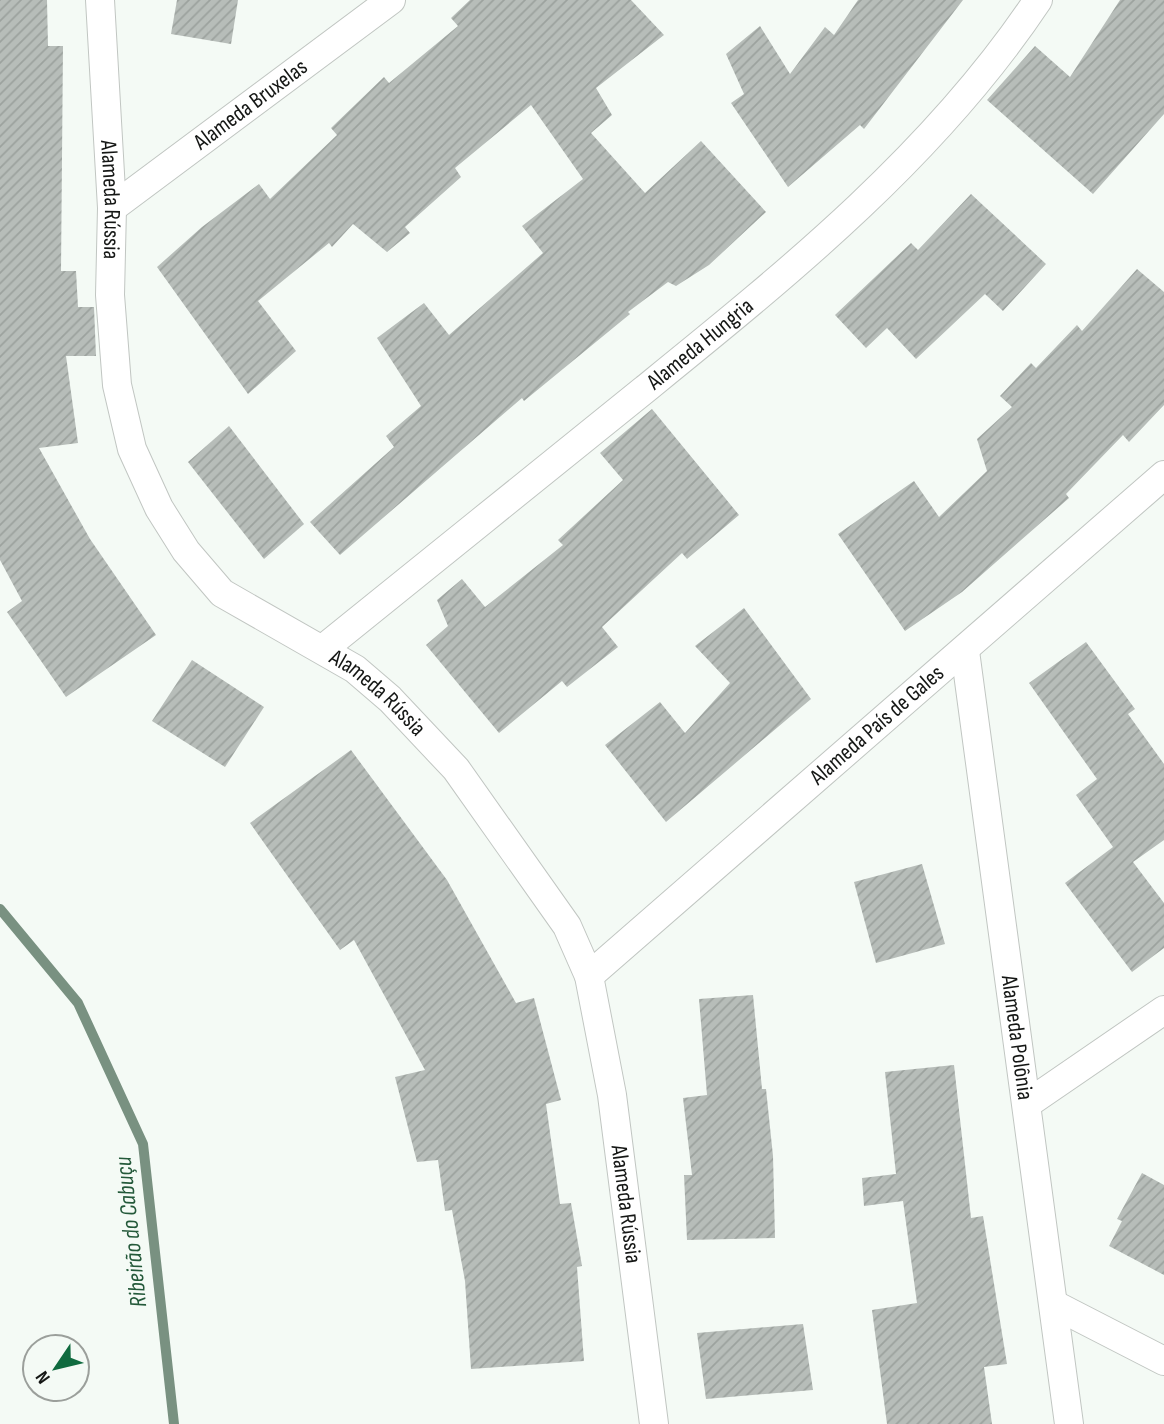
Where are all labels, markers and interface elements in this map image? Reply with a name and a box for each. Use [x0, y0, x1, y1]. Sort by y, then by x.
street label: Alameda Bruxelas [187, 53, 313, 157]
street label: Alameda Rússia [94, 138, 126, 260]
street label: Alameda Hungria [640, 292, 759, 397]
street label: Alameda Rússia [324, 643, 432, 742]
street label: Alameda País de Gales [804, 659, 950, 792]
street label: Alameda Polônia [995, 972, 1039, 1102]
street label: Alameda Rússia [604, 1142, 647, 1265]
water label: Ribeirão do Cabuçu [109, 1155, 153, 1309]
north arrow [21, 1333, 91, 1403]
text: N [31, 1366, 56, 1388]

